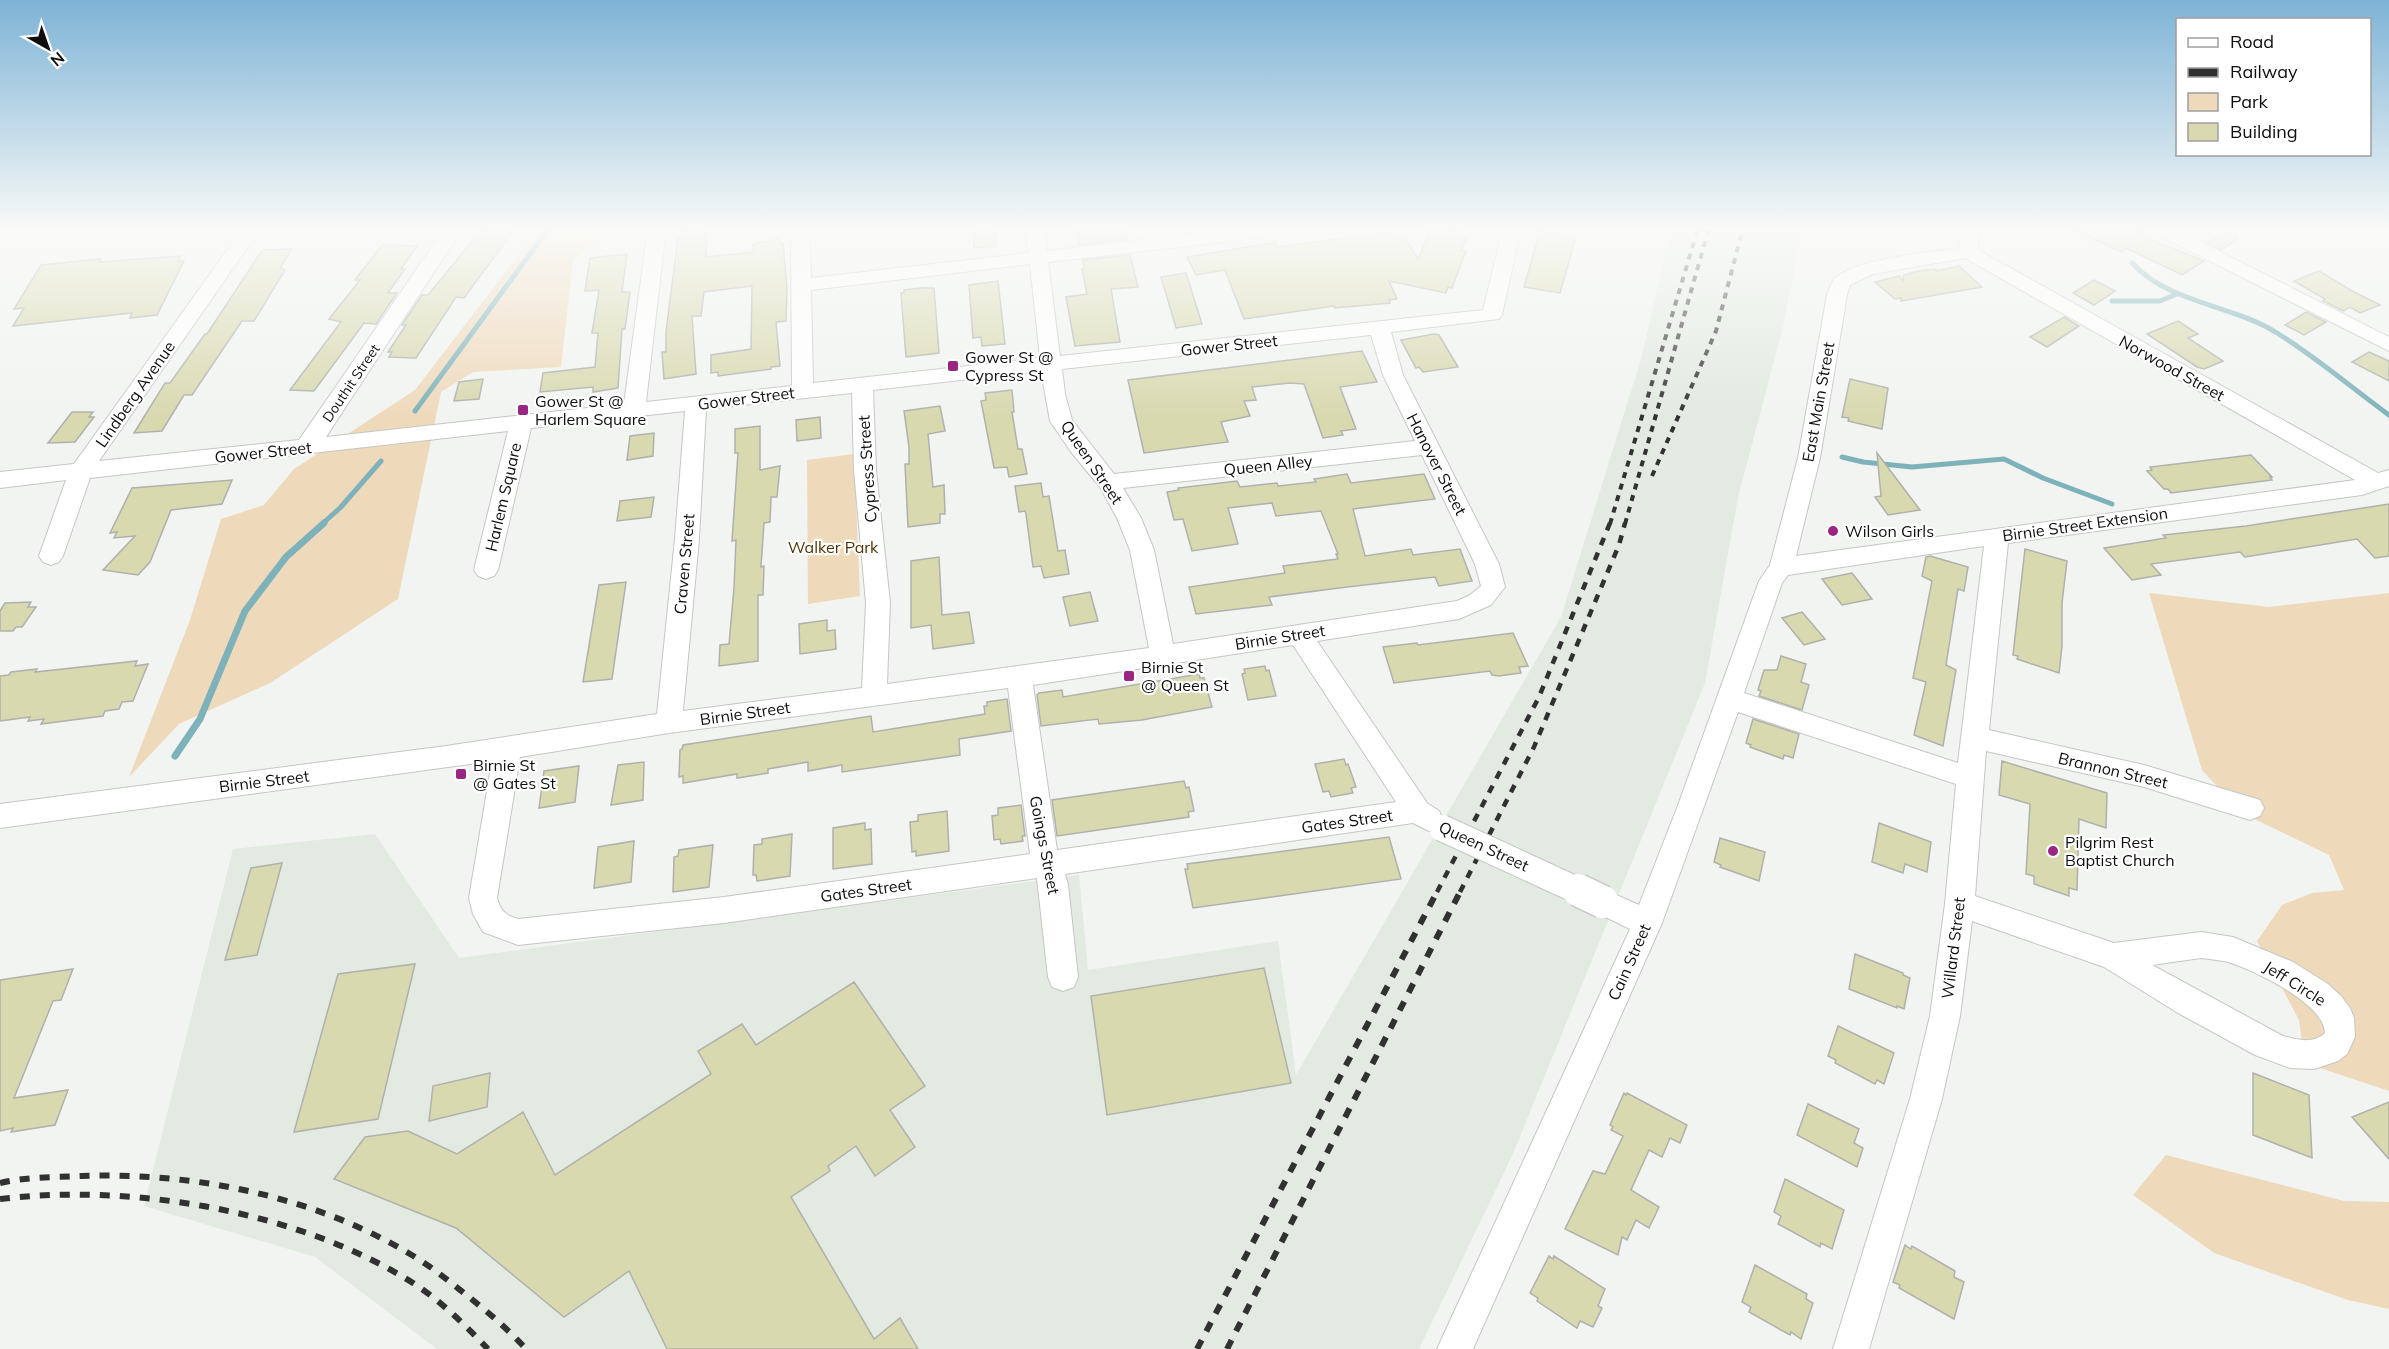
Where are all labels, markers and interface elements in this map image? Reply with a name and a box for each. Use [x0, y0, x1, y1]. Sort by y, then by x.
north arrow [18, 18, 78, 78]
legend [2176, 18, 2371, 156]
text: Road [2230, 30, 2274, 53]
text: N [47, 48, 69, 71]
text: Railway [2230, 60, 2298, 83]
text: Park [2230, 90, 2269, 113]
text: Building [2230, 120, 2298, 143]
street label: Gower Street [1180, 330, 1279, 360]
street label: Norwood Street [2116, 331, 2229, 405]
street label: Lindberg Avenue [91, 337, 179, 451]
street label: Douthit Street [318, 340, 384, 425]
street label: East Main Street [1798, 340, 1838, 464]
place label: Gower St @ Cypress St [965, 347, 1053, 385]
marker: Gower St @ Cypress St [946, 359, 960, 373]
street label: Gower Street [696, 382, 796, 414]
place label: Gower St @ Harlem Square [535, 391, 646, 429]
marker: Gower St @ Harlem Square [516, 403, 530, 417]
street label: Hanover Street [1403, 410, 1471, 519]
street label: Cypress Street [853, 414, 881, 523]
street label: Queen Street [1057, 416, 1128, 508]
street label: Gower Street [214, 437, 313, 467]
street label: Harlem Square [481, 441, 525, 553]
street label: Queen Alley [1223, 450, 1314, 480]
street label: Birnie Street Extension [2001, 502, 2169, 546]
street label: Craven Street [670, 512, 698, 615]
place label: Wilson Girls [1845, 521, 1934, 541]
marker: Wilson Girls [1826, 524, 1840, 538]
park label: Walker Park [788, 537, 879, 557]
street label: Birnie Street [1234, 620, 1327, 654]
place label: Birnie St @ Queen St [1141, 657, 1229, 695]
marker: Birnie St @ Queen St [1122, 669, 1136, 683]
street label: Birnie Street [699, 697, 792, 729]
street label: Brannon Street [2056, 748, 2170, 792]
place label: Birnie St @ Gates St [473, 755, 556, 793]
street label: Birnie Street [218, 765, 311, 796]
marker: Birnie St @ Gates St [454, 767, 468, 781]
street label: Goings Street [1026, 794, 1064, 896]
street label: Gates Street [1300, 805, 1394, 837]
street label: Queen Street [1436, 816, 1532, 876]
place label: Pilgrim Rest Baptist Church [2065, 832, 2175, 870]
marker: Pilgrim Rest Baptist Church [2046, 844, 2060, 858]
street label: Gates Street [819, 874, 913, 906]
street label: Willard Street [1937, 895, 1969, 1000]
street label: Cain Street [1603, 920, 1655, 1003]
street label: Jeff Circle [2260, 956, 2330, 1010]

